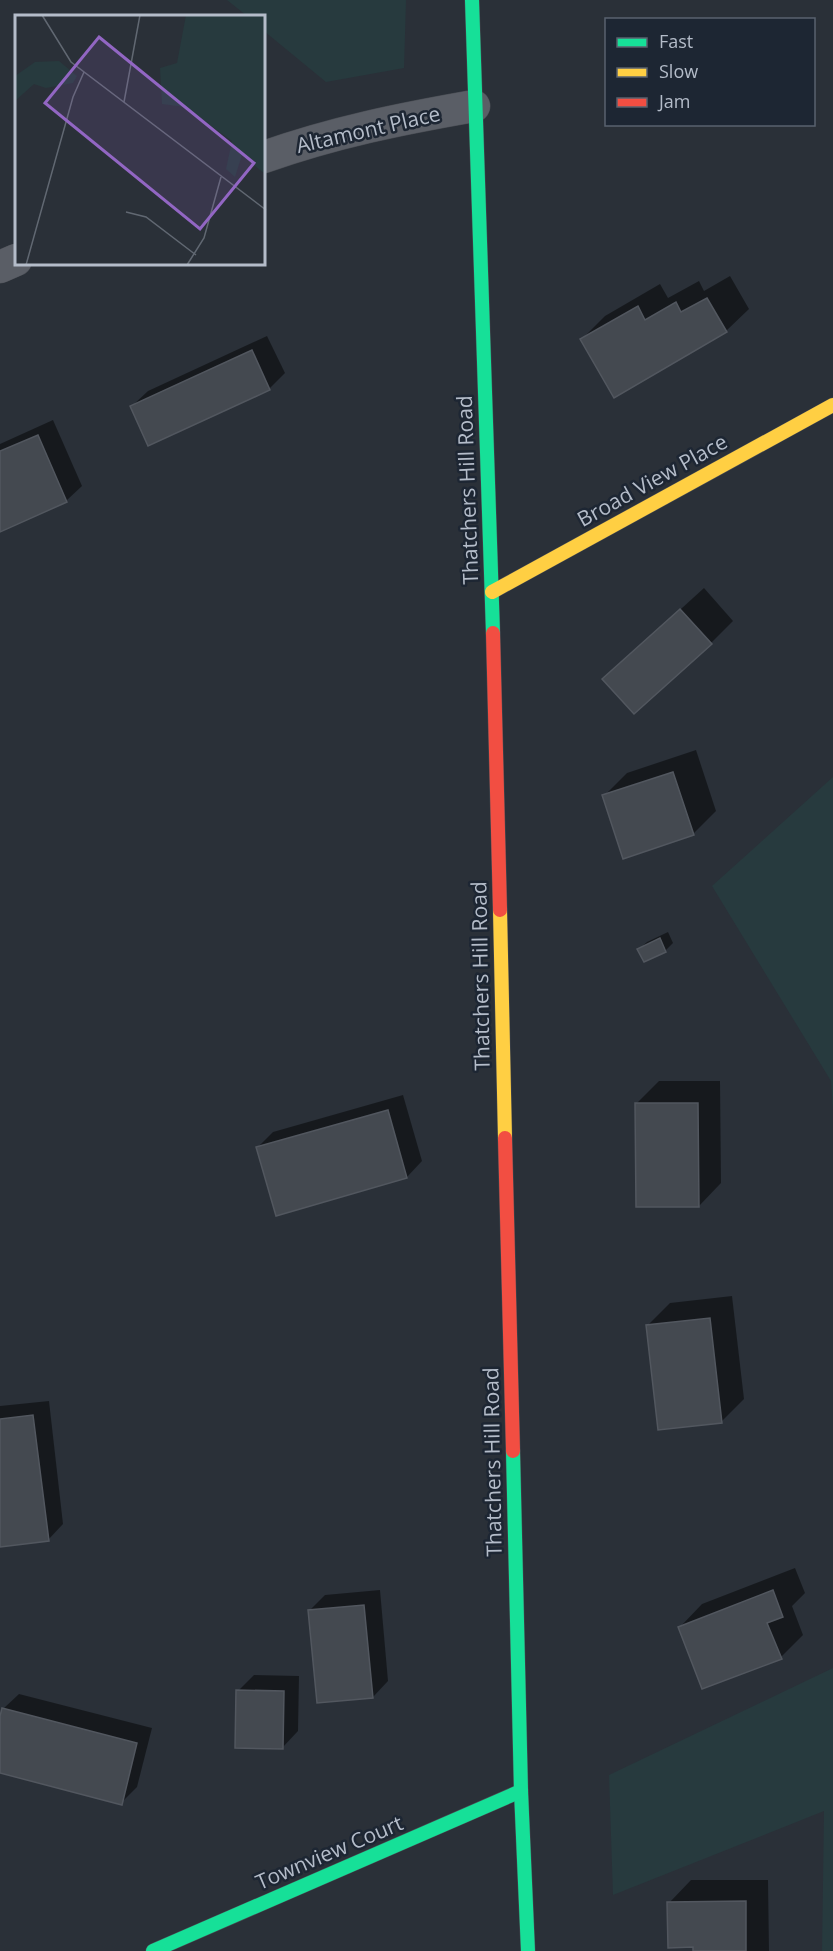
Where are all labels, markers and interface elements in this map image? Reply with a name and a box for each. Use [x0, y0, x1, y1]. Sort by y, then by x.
inset map [15, 15, 266, 266]
legend [605, 18, 815, 126]
text: Fast [659, 29, 693, 53]
text: Slow [659, 59, 698, 83]
text: Jam [657, 89, 691, 113]
street label: Altamont Place [293, 99, 443, 159]
street label: Thatchers Hill Road [450, 395, 484, 585]
street label: Broad View Place [572, 427, 732, 533]
street label: Thatchers Hill Road [464, 881, 496, 1071]
street label: Thatchers Hill Road [476, 1367, 508, 1557]
street label: Townview Court [251, 1808, 407, 1896]

